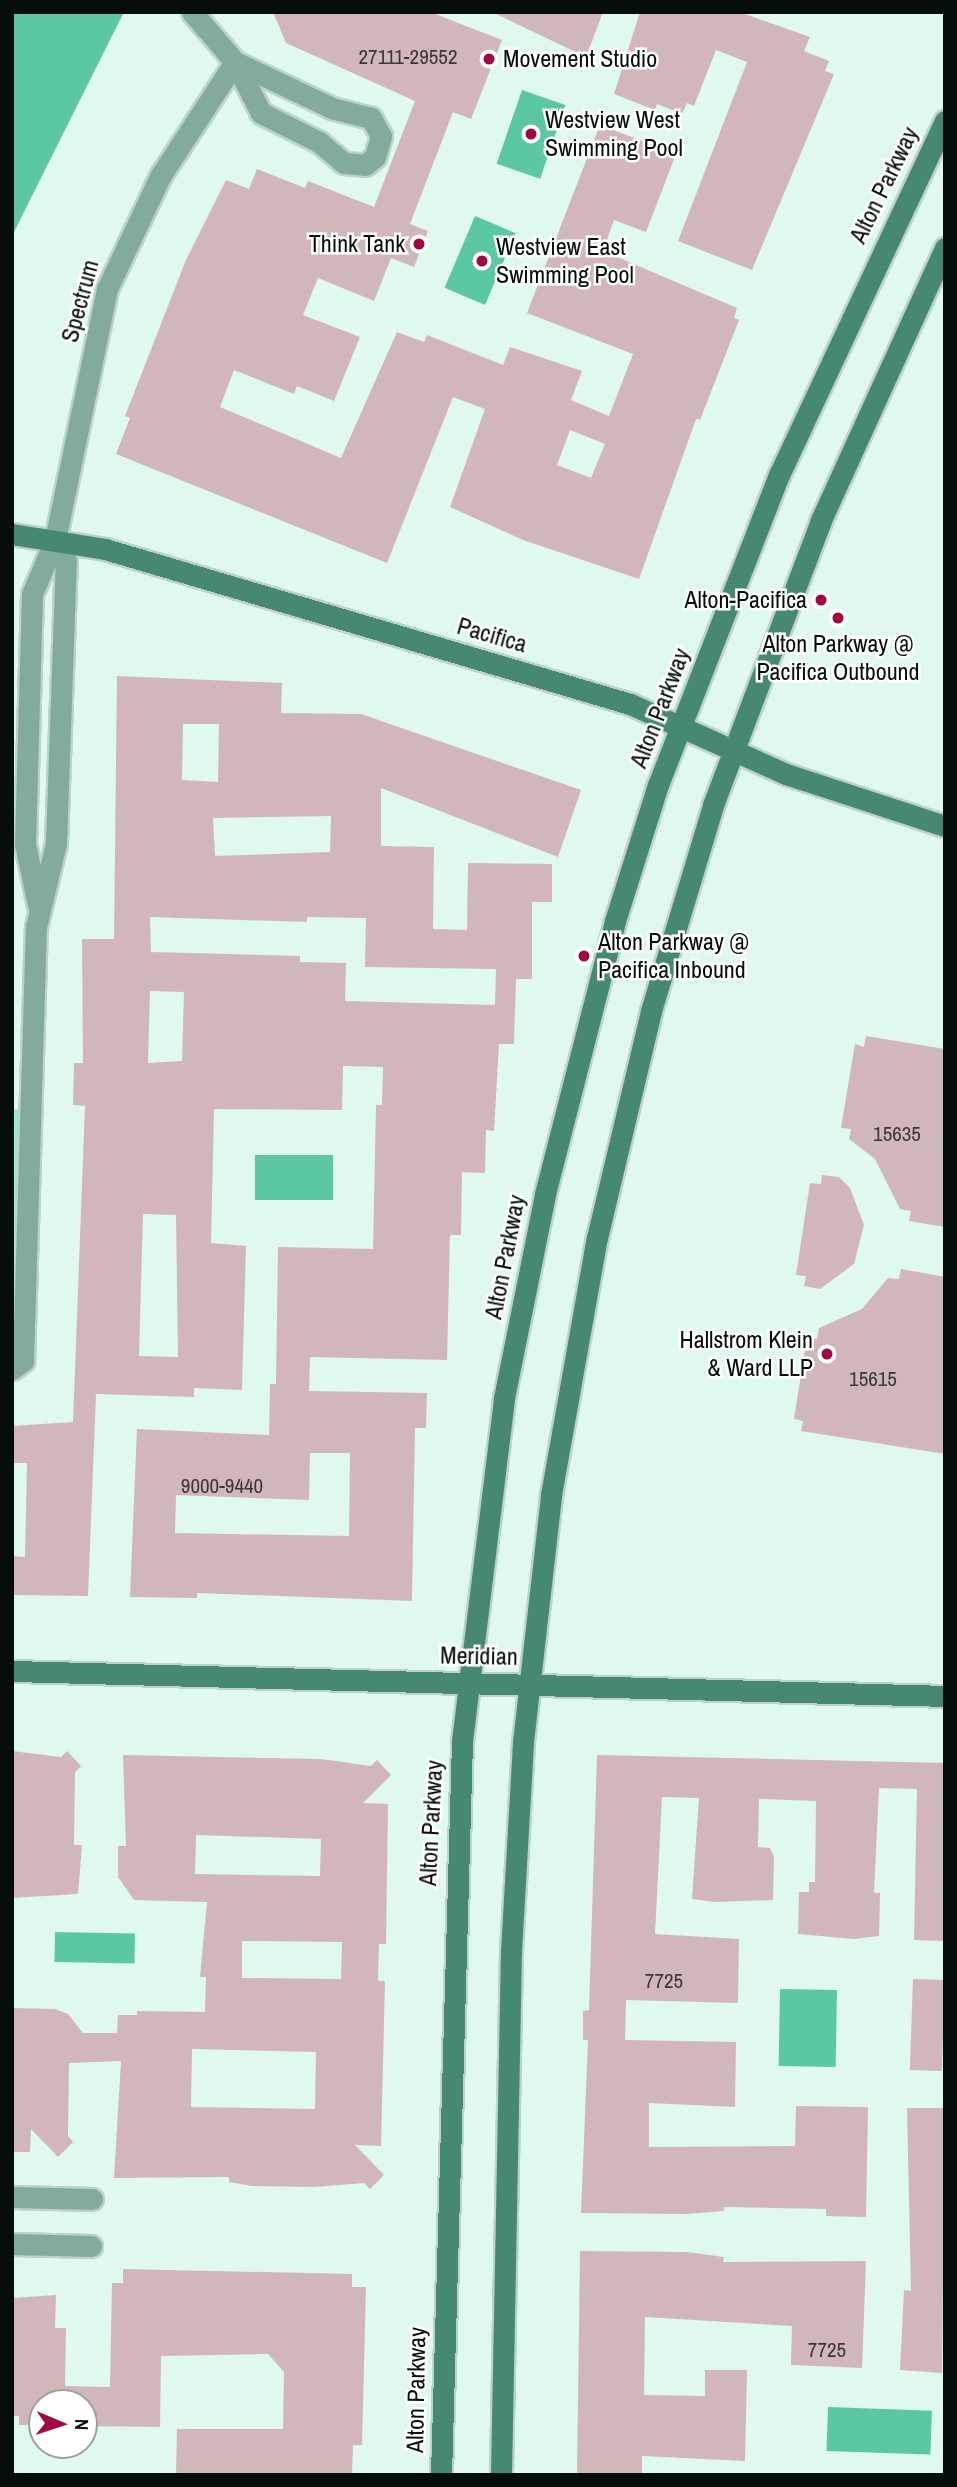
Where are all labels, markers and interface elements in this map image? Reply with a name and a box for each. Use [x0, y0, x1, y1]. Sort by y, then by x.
house number: 27111-29552 [359, 44, 457, 70]
place label: Movement Studio [503, 45, 657, 73]
marker: Movement Studio [481, 51, 497, 67]
place label: Westview West Swimming Pool [545, 106, 683, 162]
street label: Alton Parkway [843, 122, 925, 248]
marker: Westview West Swimming Pool [523, 126, 539, 142]
place label: Think Tank [308, 230, 405, 258]
place label: Westview East Swimming Pool [496, 233, 634, 289]
marker: Think Tank [411, 236, 427, 252]
marker: Westview East Swimming Pool [474, 253, 490, 269]
street label: Spectrum [55, 257, 105, 345]
place label: Alton-Pacifica [684, 586, 807, 614]
marker: Alton-Pacifica [813, 592, 829, 608]
marker: Alton Parkway @ Pacifica Outbound [830, 610, 846, 626]
street label: Pacifica [454, 611, 530, 659]
place label: Alton Parkway @ Pacifica Outbound [756, 630, 920, 686]
street label: Alton Parkway [624, 644, 696, 772]
place label: Alton Parkway @ Pacifica Inbound [598, 928, 749, 984]
marker: Alton Parkway @ Pacifica Inbound [576, 948, 592, 964]
house number: 15635 [873, 1121, 921, 1147]
street label: Alton Parkway [479, 1193, 531, 1321]
place label: Hallstrom Klein & Ward LLP [680, 1326, 813, 1382]
marker: Hallstrom Klein & Ward LLP [819, 1346, 835, 1362]
house number: 15615 [849, 1366, 897, 1392]
house number: 9000-9440 [181, 1473, 263, 1499]
street label: Meridian [440, 1641, 518, 1671]
street label: Alton Parkway [413, 1759, 449, 1887]
house number: 7725 [645, 1968, 683, 1994]
street label: Alton Parkway [401, 2327, 431, 2453]
house number: 7725 [808, 2337, 846, 2363]
north arrow [28, 2389, 98, 2459]
text: N [69, 2419, 95, 2431]

